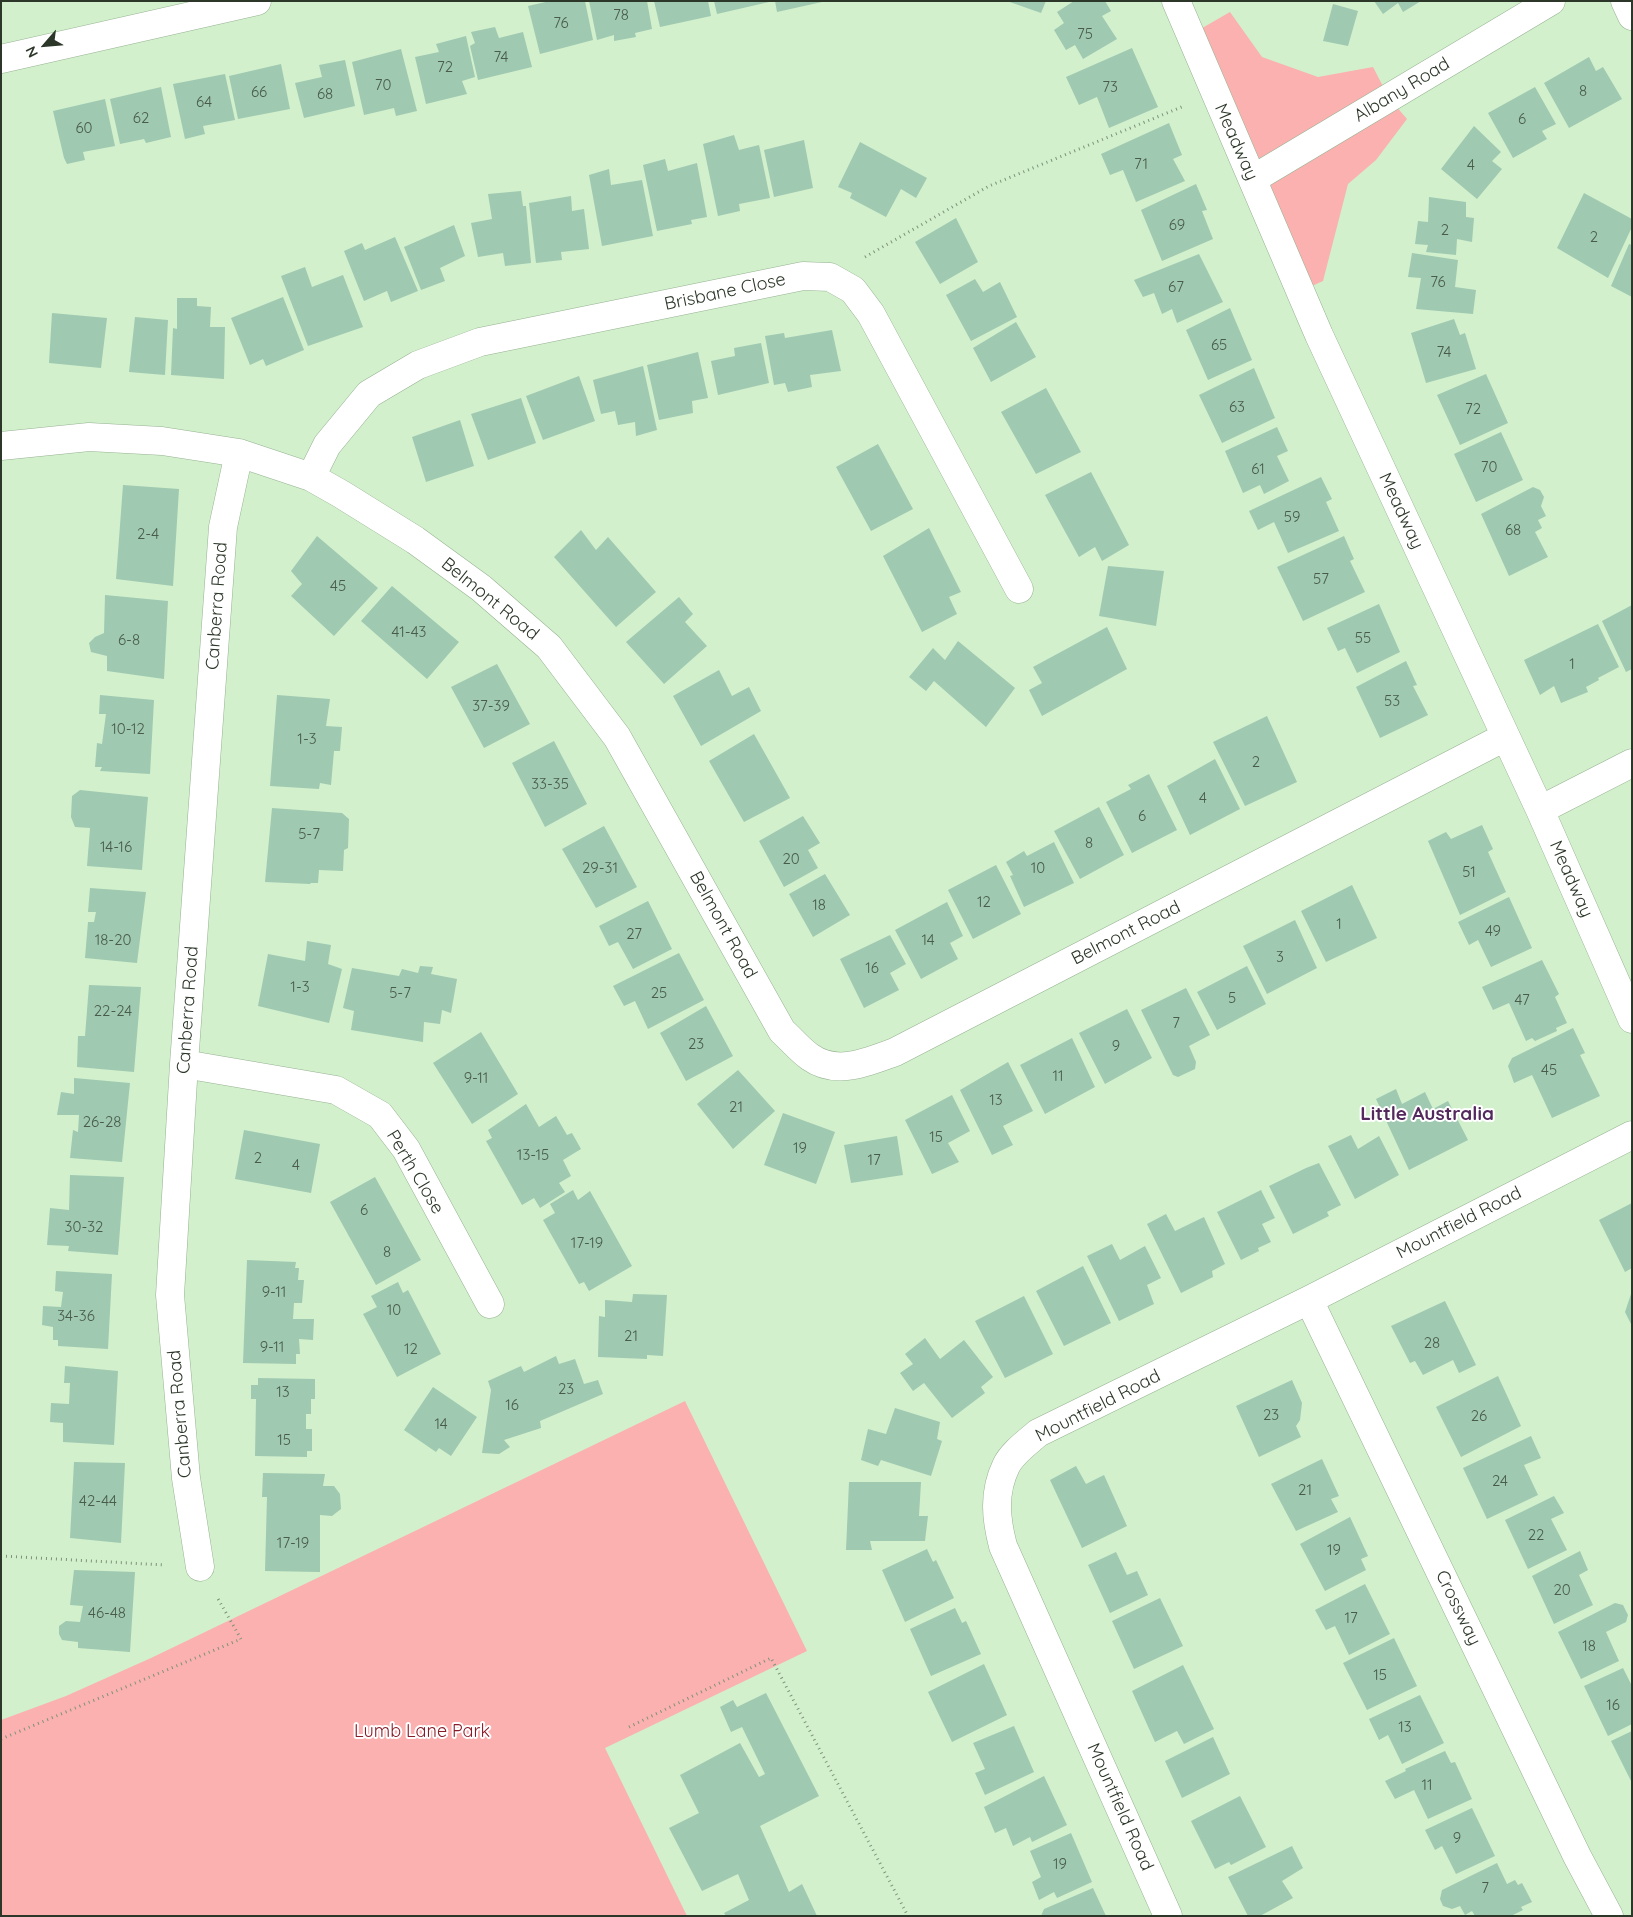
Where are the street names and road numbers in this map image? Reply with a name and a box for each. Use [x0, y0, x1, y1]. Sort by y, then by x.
street label: Albany Road [1350, 53, 1454, 127]
street label: Meadway [1210, 100, 1262, 184]
street label: Brisbane Close [662, 269, 788, 315]
street label: Meadway [1374, 469, 1428, 553]
street label: Canberra Road [202, 541, 232, 671]
street label: Belmont Road [437, 553, 543, 645]
street label: Meadway [1545, 837, 1597, 921]
street label: Belmont Road [685, 868, 761, 982]
street label: Belmont Road [1068, 896, 1184, 970]
street label: Canberra Road [173, 945, 203, 1075]
street label: Perth Close [382, 1126, 448, 1218]
street label: Mountfield Road [1393, 1182, 1525, 1264]
street label: Canberra Road [164, 1349, 196, 1479]
street label: Mountfield Road [1032, 1365, 1164, 1447]
street label: Crossway [1431, 1567, 1485, 1649]
street label: Mountfield Road [1082, 1740, 1158, 1874]

